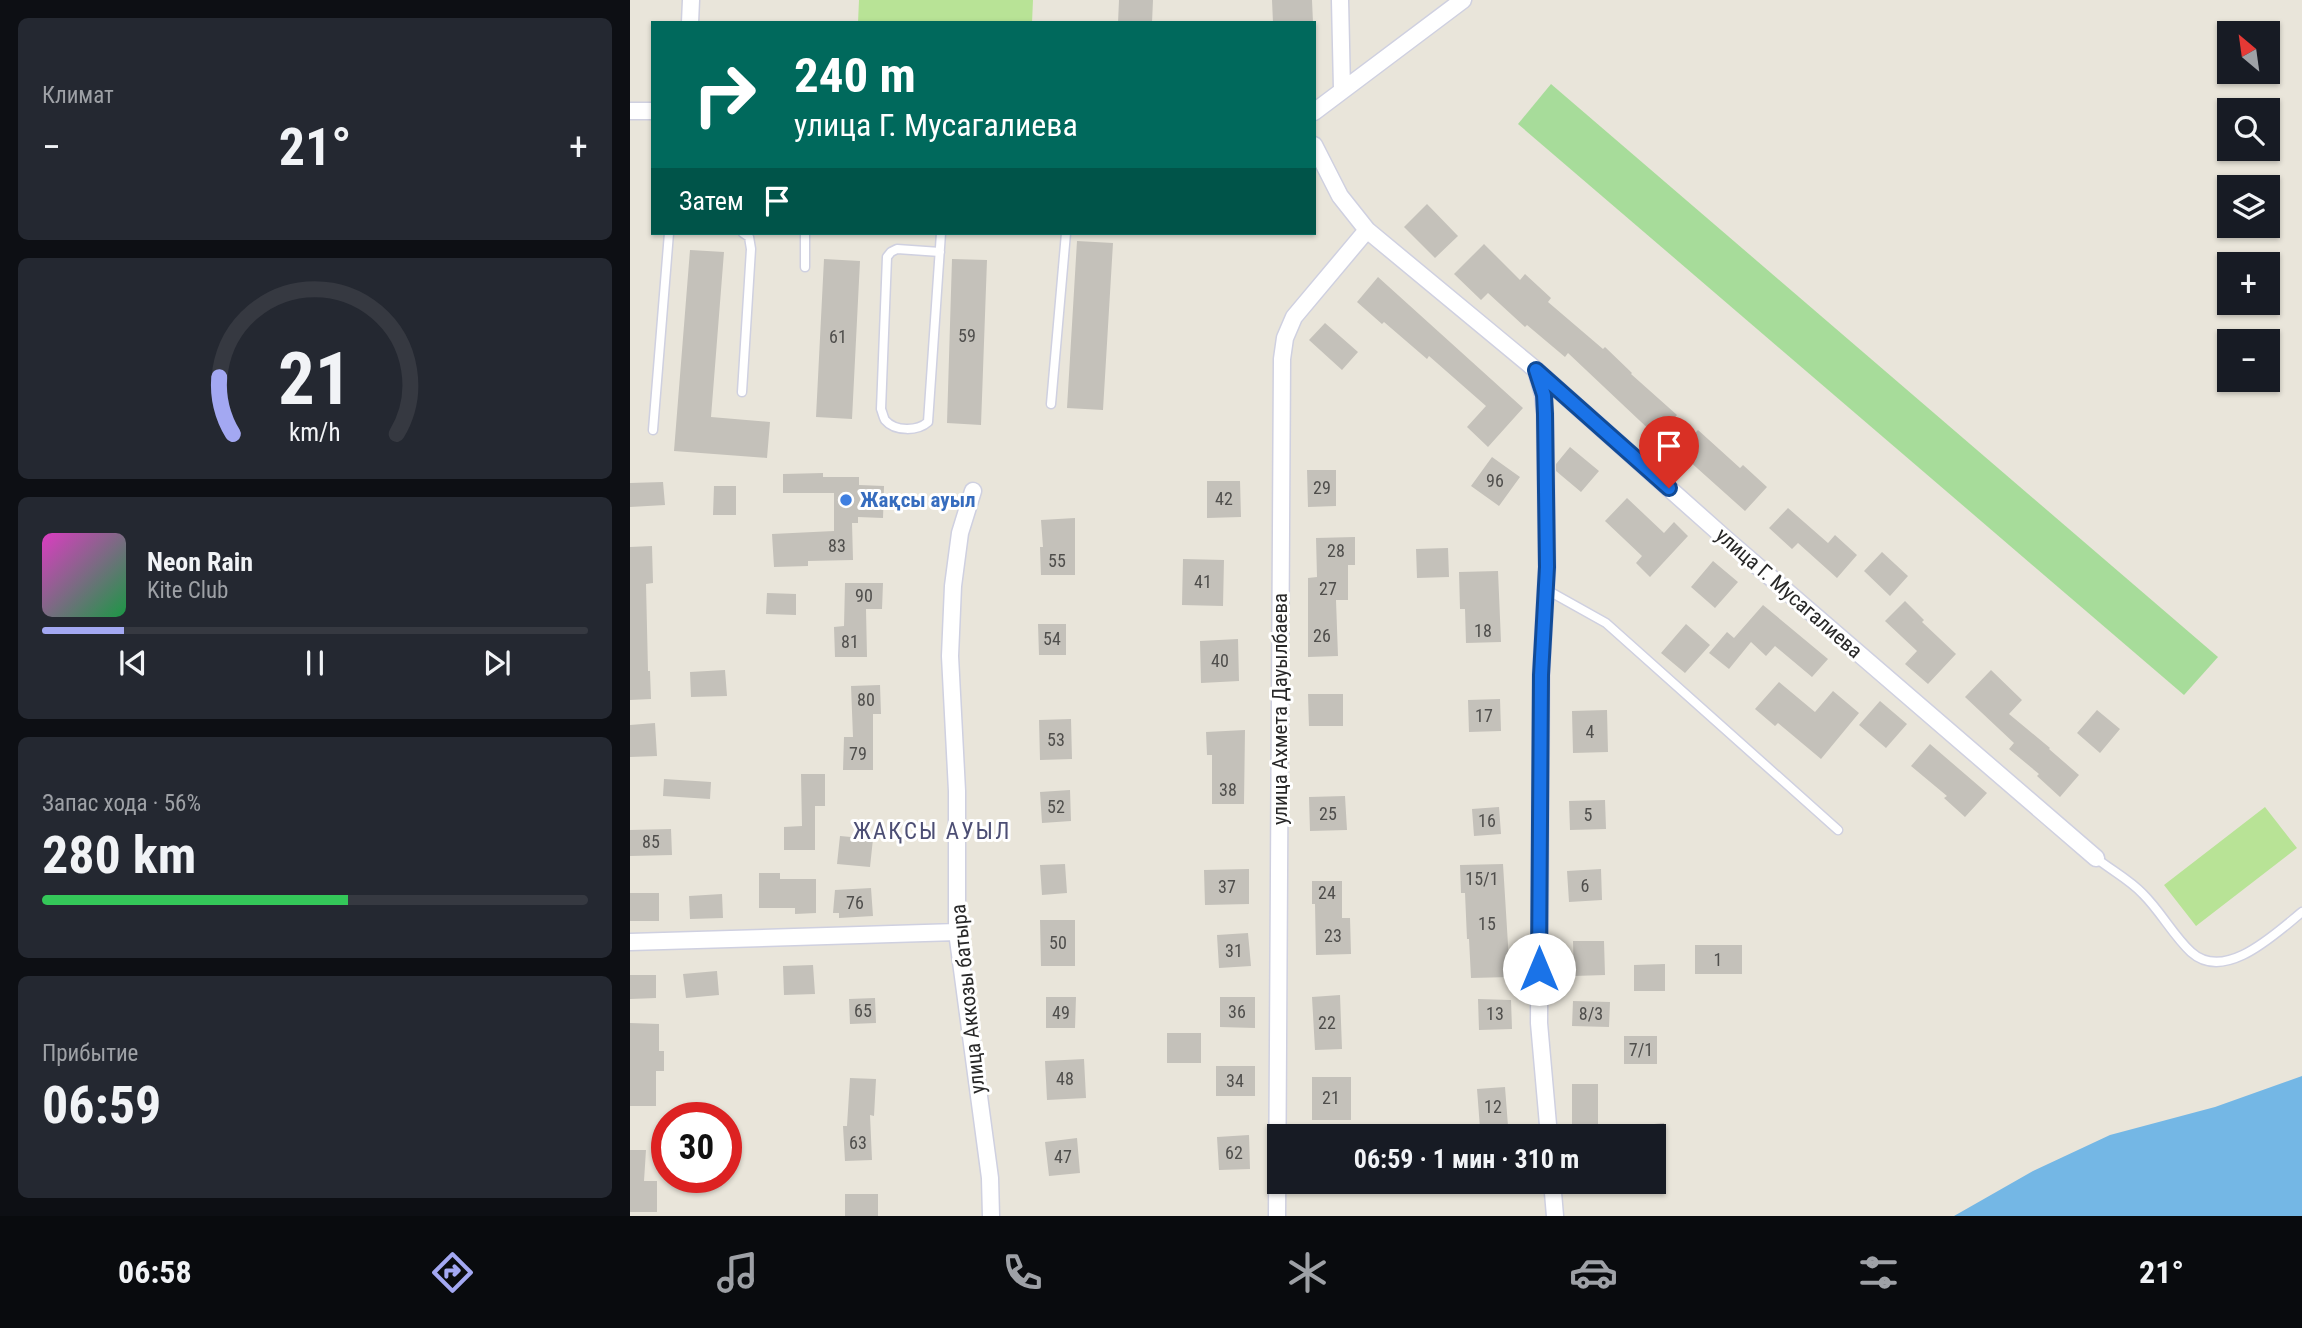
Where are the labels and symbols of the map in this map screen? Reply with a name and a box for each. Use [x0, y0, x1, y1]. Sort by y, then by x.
north arrow [2217, 21, 2280, 84]
house number: 59 [958, 325, 976, 346]
house number: 61 [829, 326, 847, 347]
pin [1639, 416, 1699, 488]
house number: 96 [1486, 470, 1504, 491]
house number: 29 [1313, 477, 1331, 498]
place label: Жақсы ауыл [860, 488, 976, 512]
house number: 42 [1215, 488, 1233, 509]
marker: Жақсы ауыл [838, 492, 854, 508]
street label: улица Г. Мусагалиева [1711, 523, 1867, 663]
house number: 83 [828, 535, 846, 556]
house number: 28 [1327, 540, 1345, 561]
house number: 55 [1048, 550, 1066, 571]
house number: 41 [1194, 571, 1212, 592]
house number: 27 [1319, 578, 1337, 599]
house number: 90 [855, 585, 873, 606]
street label: улица Ахмета Дауылбаева [1268, 593, 1292, 825]
house number: 18 [1474, 620, 1492, 641]
house number: 26 [1313, 625, 1331, 646]
house number: 54 [1043, 628, 1061, 649]
house number: 81 [841, 631, 859, 652]
house number: 40 [1211, 650, 1229, 671]
house number: 80 [857, 689, 875, 710]
house number: 17 [1475, 705, 1493, 726]
house number: 4 [1586, 721, 1595, 742]
house number: 53 [1047, 729, 1065, 750]
house number: 79 [849, 743, 867, 764]
house number: 38 [1219, 779, 1237, 800]
house number: 52 [1047, 796, 1065, 817]
house number: 25 [1319, 803, 1337, 824]
house number: 5 [1584, 804, 1593, 825]
house number: 16 [1478, 810, 1496, 831]
district label: ЖАҚСЫ АУЫЛ [853, 818, 1011, 845]
house number: 85 [642, 831, 660, 852]
house number: 15/1 [1465, 868, 1499, 889]
house number: 6 [1581, 875, 1589, 896]
house number: 37 [1218, 876, 1236, 897]
house number: 24 [1318, 882, 1336, 903]
house number: 76 [846, 892, 864, 913]
street label: улица Аккозы батыра [946, 903, 990, 1095]
house number: 15 [1478, 913, 1496, 934]
house number: 23 [1324, 925, 1342, 946]
house number: 50 [1049, 932, 1067, 953]
position arrow [1502, 932, 1576, 1006]
house number: 31 [1225, 940, 1243, 961]
house number: 1 [1714, 949, 1722, 970]
house number: 65 [854, 1000, 872, 1021]
house number: 36 [1228, 1001, 1246, 1022]
house number: 49 [1052, 1002, 1070, 1023]
house number: 13 [1486, 1003, 1504, 1024]
house number: 8/3 [1579, 1003, 1603, 1024]
house number: 22 [1318, 1012, 1336, 1033]
house number: 7/1 [1629, 1039, 1653, 1060]
house number: 48 [1056, 1068, 1074, 1089]
house number: 34 [1226, 1070, 1244, 1091]
house number: 21 [1322, 1087, 1340, 1108]
house number: 12 [1484, 1096, 1502, 1117]
speed limit sign: 30 [651, 1102, 742, 1193]
house number: 63 [849, 1132, 867, 1153]
house number: 62 [1225, 1142, 1243, 1163]
house number: 47 [1054, 1146, 1072, 1167]

